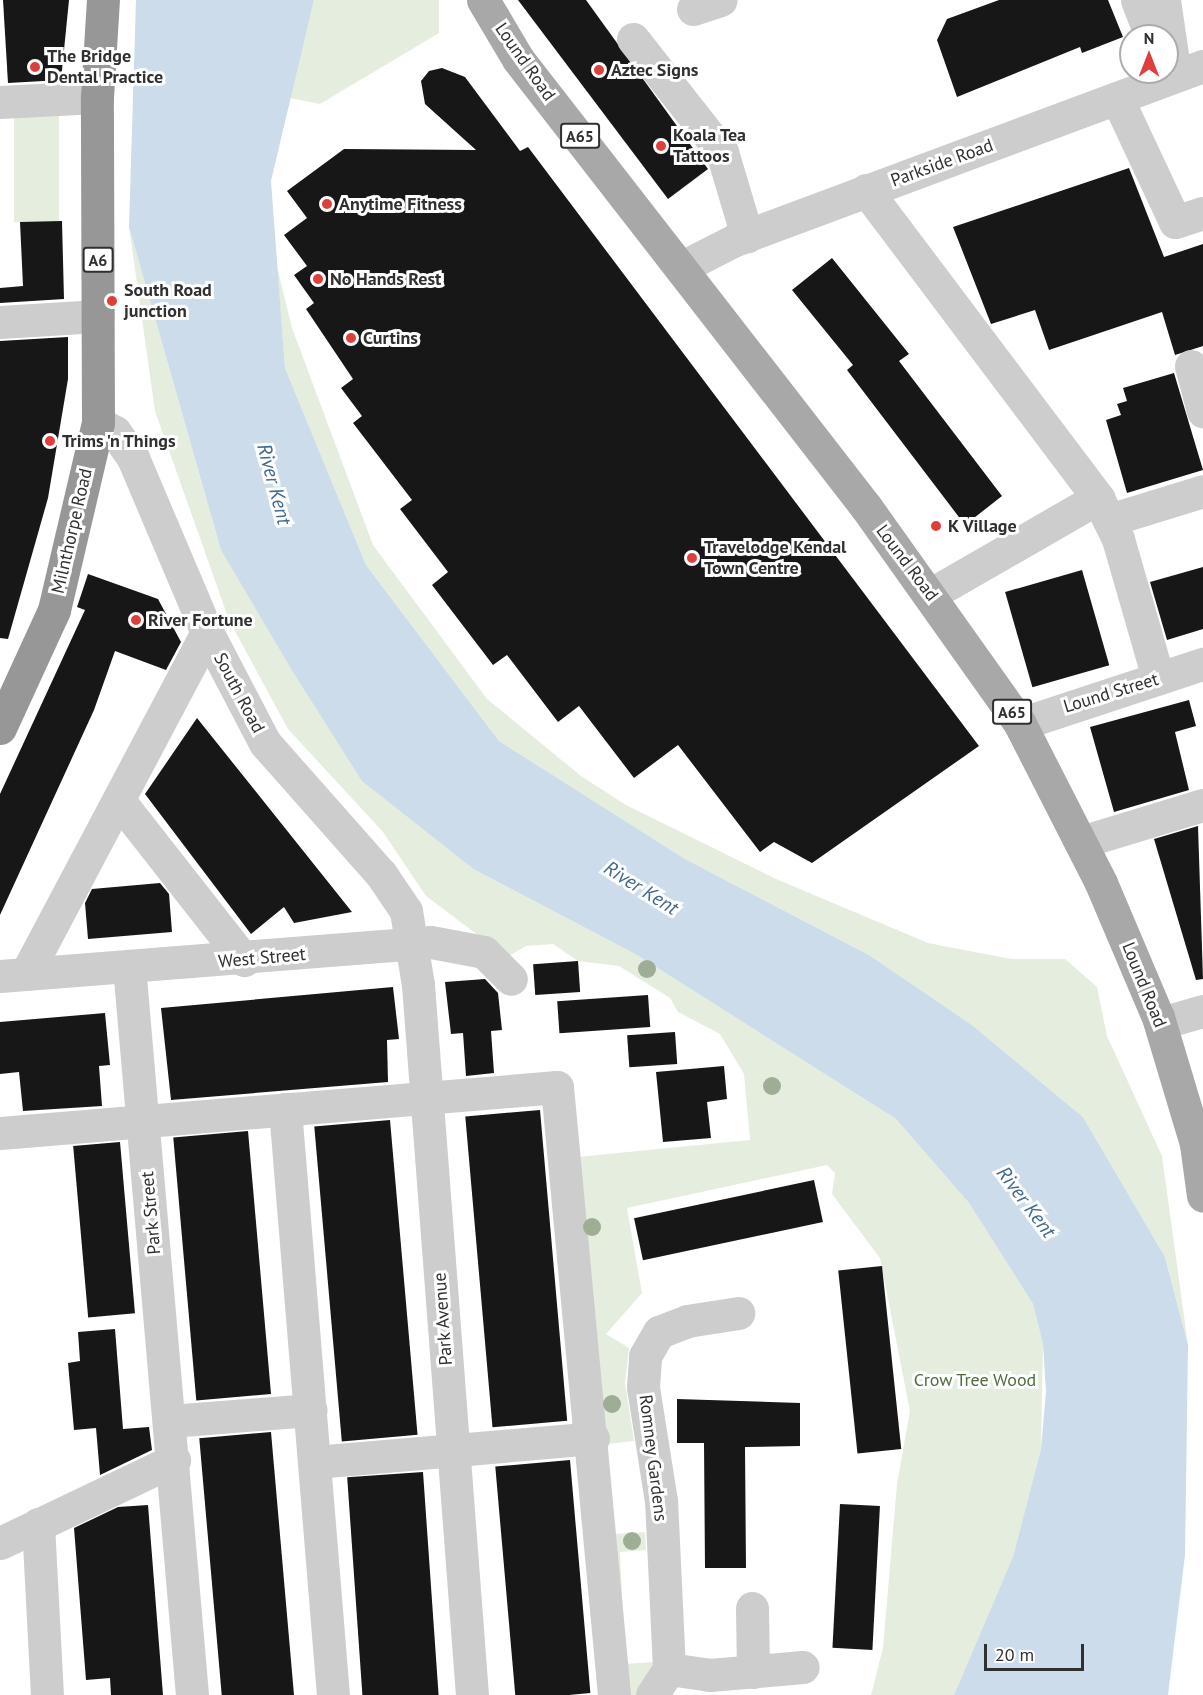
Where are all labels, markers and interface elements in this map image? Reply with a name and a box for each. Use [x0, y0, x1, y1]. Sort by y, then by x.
street label: Lound Road [490, 19, 560, 105]
north arrow [1119, 24, 1179, 84]
text: N [1144, 28, 1154, 48]
place label: The Bridge Dental Practice [47, 46, 163, 88]
place label: Aztec Signs [611, 59, 699, 81]
marker: The Bridge Dental Practice [28, 60, 42, 74]
marker: Aztec Signs [592, 63, 606, 77]
road number: A65 [559, 123, 601, 149]
place label: Koala Tea Tattoos [673, 125, 747, 168]
street label: Parkside Road [888, 135, 996, 191]
marker: Koala Tea Tattoos [654, 139, 668, 153]
place label: Anytime Fitness [339, 193, 462, 215]
marker: Anytime Fitness [320, 197, 334, 211]
road number: A6 [82, 247, 114, 273]
place label: No Hands Rest [330, 268, 441, 290]
marker: No Hands Rest [311, 272, 325, 286]
place label: South Road junction [124, 280, 212, 322]
marker: South Road junction [105, 294, 119, 308]
place label: Curtins [363, 327, 418, 349]
marker: Curtins [344, 331, 358, 345]
place label: Trims 'n Things [62, 430, 178, 452]
marker: Trims 'n Things [43, 434, 57, 448]
water label: River Kent [252, 441, 296, 527]
street label: Milnthorpe Road [47, 466, 97, 596]
place label: K Village [948, 515, 1018, 537]
marker: K Village [929, 519, 943, 533]
street label: Lound Road [871, 521, 943, 605]
place label: Travelodge Kendal Town Centre [704, 537, 846, 580]
marker: Travelodge Kendal Town Centre [685, 551, 699, 565]
place label: River Fortune [148, 609, 253, 631]
marker: River Fortune [129, 613, 143, 627]
street label: South Road [209, 649, 269, 737]
street label: Lound Street [1061, 668, 1161, 718]
road number: A65 [991, 699, 1033, 725]
water label: River Kent [599, 856, 683, 920]
street label: Lound Road [1117, 939, 1171, 1031]
street label: West Street [217, 943, 307, 973]
water label: River Kent [991, 1162, 1061, 1242]
street label: Park Street [137, 1170, 165, 1256]
street label: Park Avenue [429, 1271, 457, 1367]
park label: Crow Tree Wood [913, 1369, 1037, 1391]
street label: Romney Gardens [634, 1393, 672, 1523]
scale bar [987, 1632, 1088, 1670]
text: 20 m [995, 1643, 1034, 1666]

